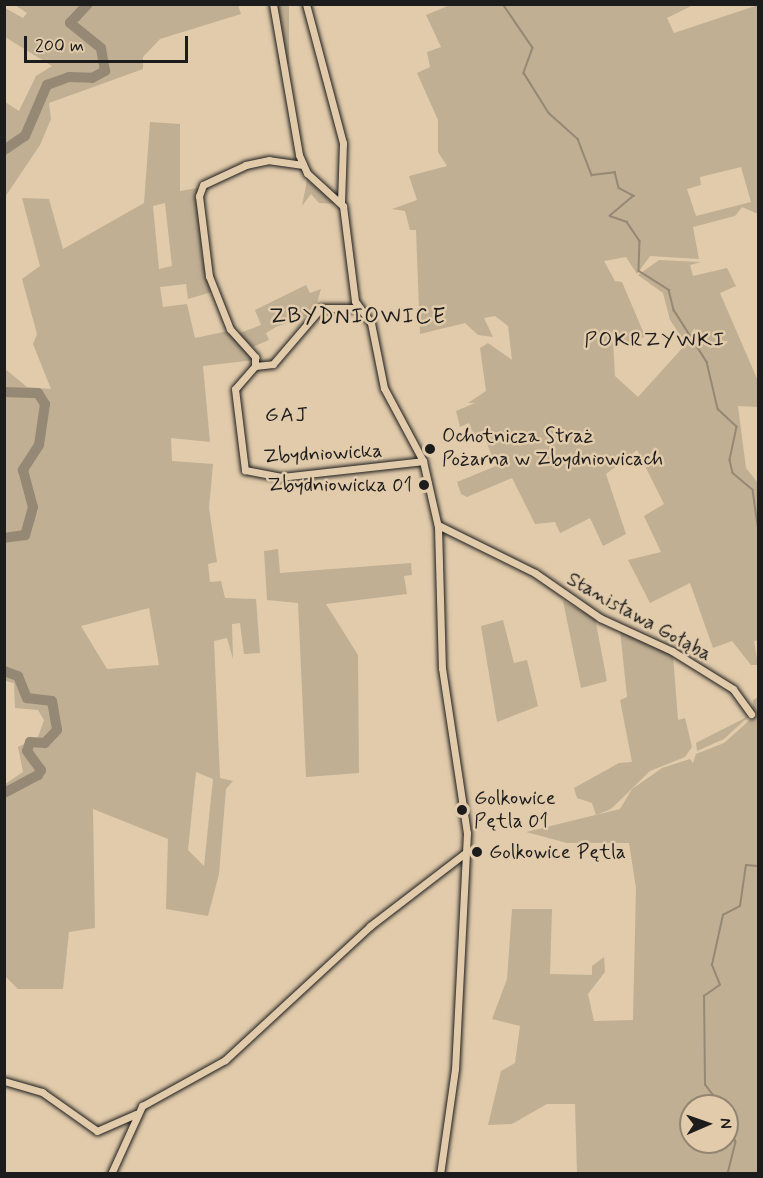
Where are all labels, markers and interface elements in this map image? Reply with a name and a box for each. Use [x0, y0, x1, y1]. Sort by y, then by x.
scale bar [27, 24, 190, 62]
text: 200 m [35, 34, 84, 58]
district label: ZBYDNIOWICE [274, 305, 442, 331]
district label: POKRZYWKI [585, 327, 725, 353]
district label: GAJ [266, 402, 308, 428]
place label: Ochotnicza Straż Pożarna w Zbydniowicach [442, 425, 661, 472]
street label: Zbydniowicka [263, 439, 383, 469]
marker: Ochotnicza Straż Pożarna w Zbydniowicach [423, 442, 437, 456]
place label: Zbydniowicka 01 [268, 473, 412, 497]
marker: Zbydniowicka 01 [417, 478, 431, 492]
street label: Stanisława Gołąba [562, 567, 716, 667]
place label: Golkowice Pętla 01 [474, 786, 556, 833]
marker: Golkowice Pętla 01 [455, 803, 469, 817]
place label: Golkowice Pętla [489, 840, 625, 864]
marker: Golkowice Pętla [470, 845, 484, 859]
north arrow [679, 1094, 739, 1154]
text: N [715, 1118, 736, 1129]

